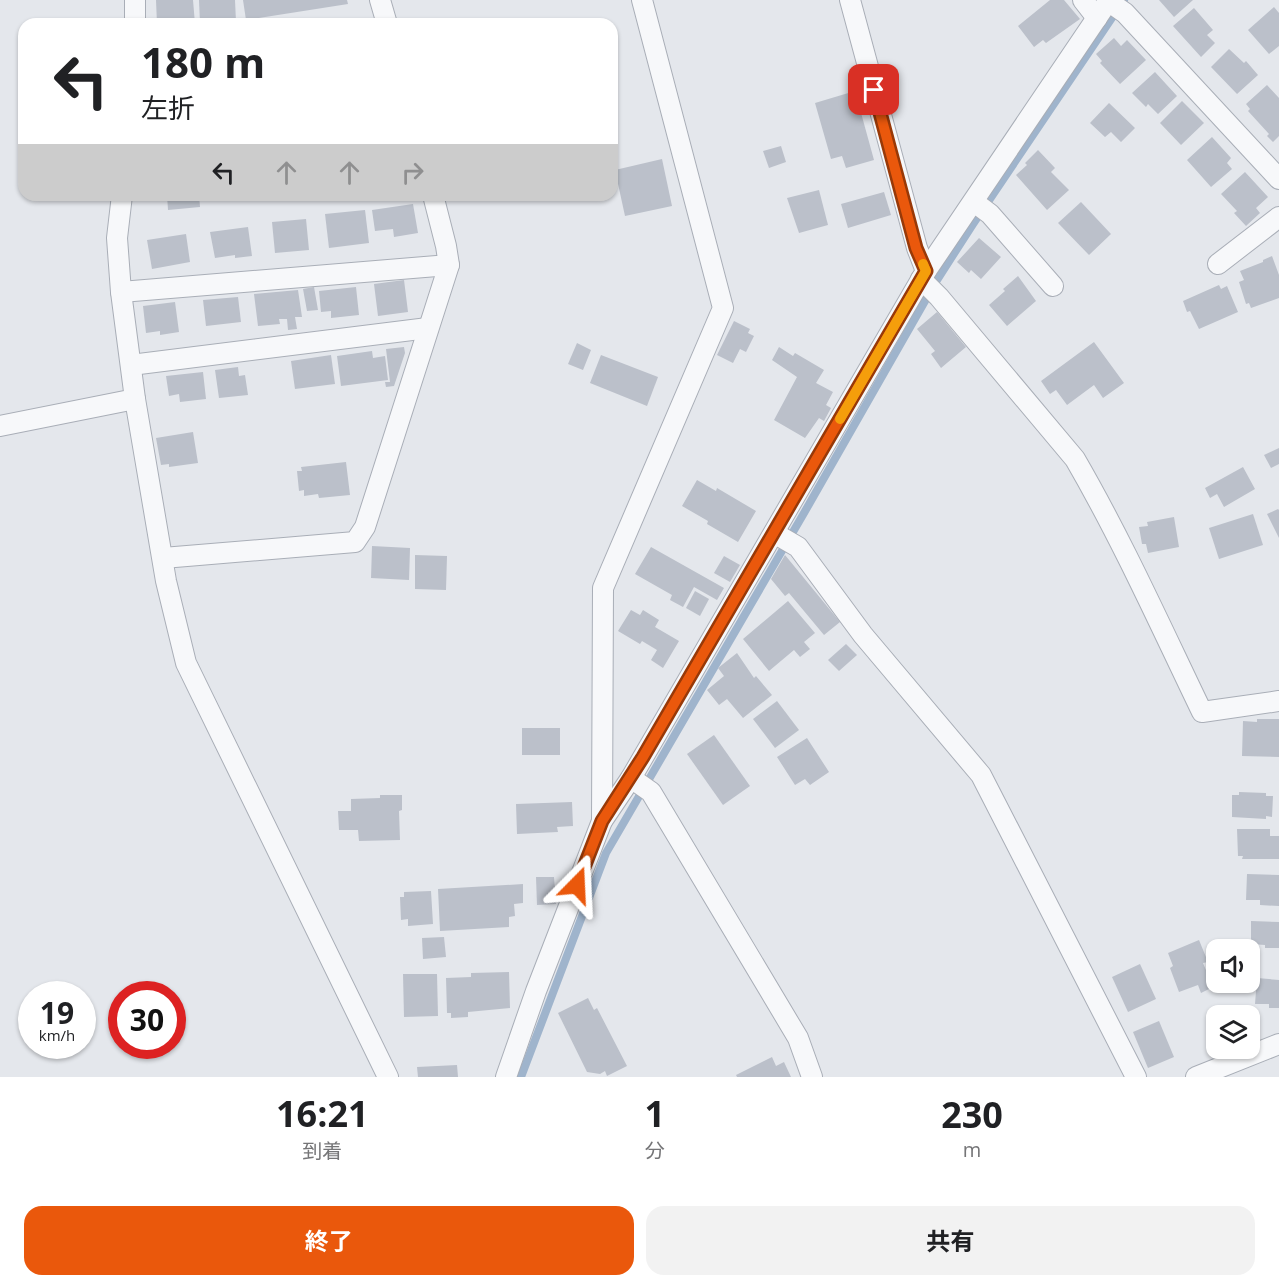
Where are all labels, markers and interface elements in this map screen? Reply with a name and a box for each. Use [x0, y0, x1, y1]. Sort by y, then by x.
text: 180 m [141, 33, 265, 90]
icon: left [42, 42, 120, 120]
pin [848, 64, 899, 115]
icon: arrive [857, 73, 890, 106]
text: 左折 [141, 89, 195, 126]
icon: left [207, 156, 240, 189]
icon: ahead [270, 156, 303, 189]
icon: ahead [333, 156, 366, 189]
icon: right [396, 156, 429, 189]
position arrow [545, 853, 609, 917]
map controls [1206, 939, 1260, 1059]
button: sound [1206, 939, 1260, 993]
speed limit sign: 30 [108, 981, 186, 1059]
text: 19 [40, 992, 74, 1033]
button: layers [1206, 1005, 1260, 1059]
text: km/h [39, 1025, 75, 1045]
text: 16:21 [276, 1089, 369, 1138]
text: 1 [645, 1089, 665, 1138]
text: 230 [941, 1090, 1003, 1139]
text: m [963, 1136, 981, 1163]
text: 到着 [302, 1137, 342, 1164]
text: 分 [645, 1137, 665, 1164]
button: 終了 [24, 1206, 634, 1275]
button: 共有 [646, 1206, 1255, 1275]

